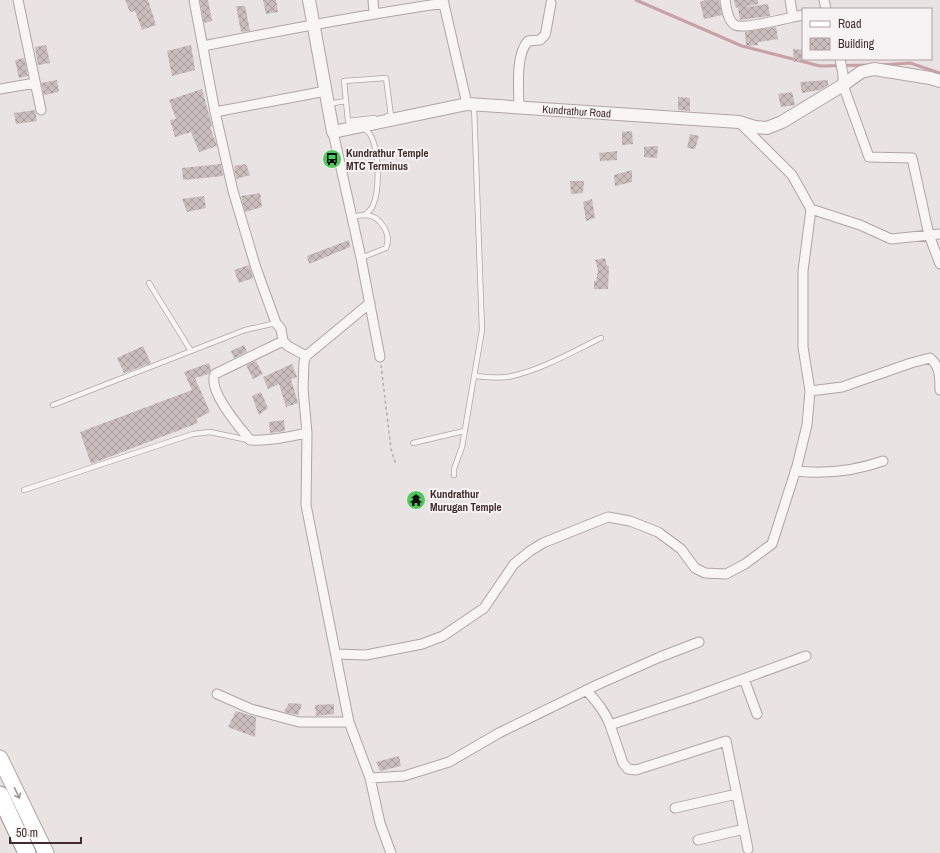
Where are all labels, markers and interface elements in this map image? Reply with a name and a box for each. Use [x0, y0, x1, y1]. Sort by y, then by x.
legend [802, 8, 932, 60]
text: Road [838, 16, 862, 32]
text: Building [838, 36, 875, 52]
street label: Kundrathur Road [542, 102, 612, 121]
place label: Kundrathur Temple MTC Terminus [346, 146, 429, 173]
bus stop icon: Kundrathur Temple MTC Terminus [321, 148, 343, 170]
place label: Kundrathur Murugan Temple [430, 487, 502, 514]
temple icon: Kundrathur Murugan Temple [405, 489, 427, 511]
one-way arrow [14, 787, 21, 799]
scale bar [10, 819, 81, 845]
text: 50 m [16, 825, 38, 841]

